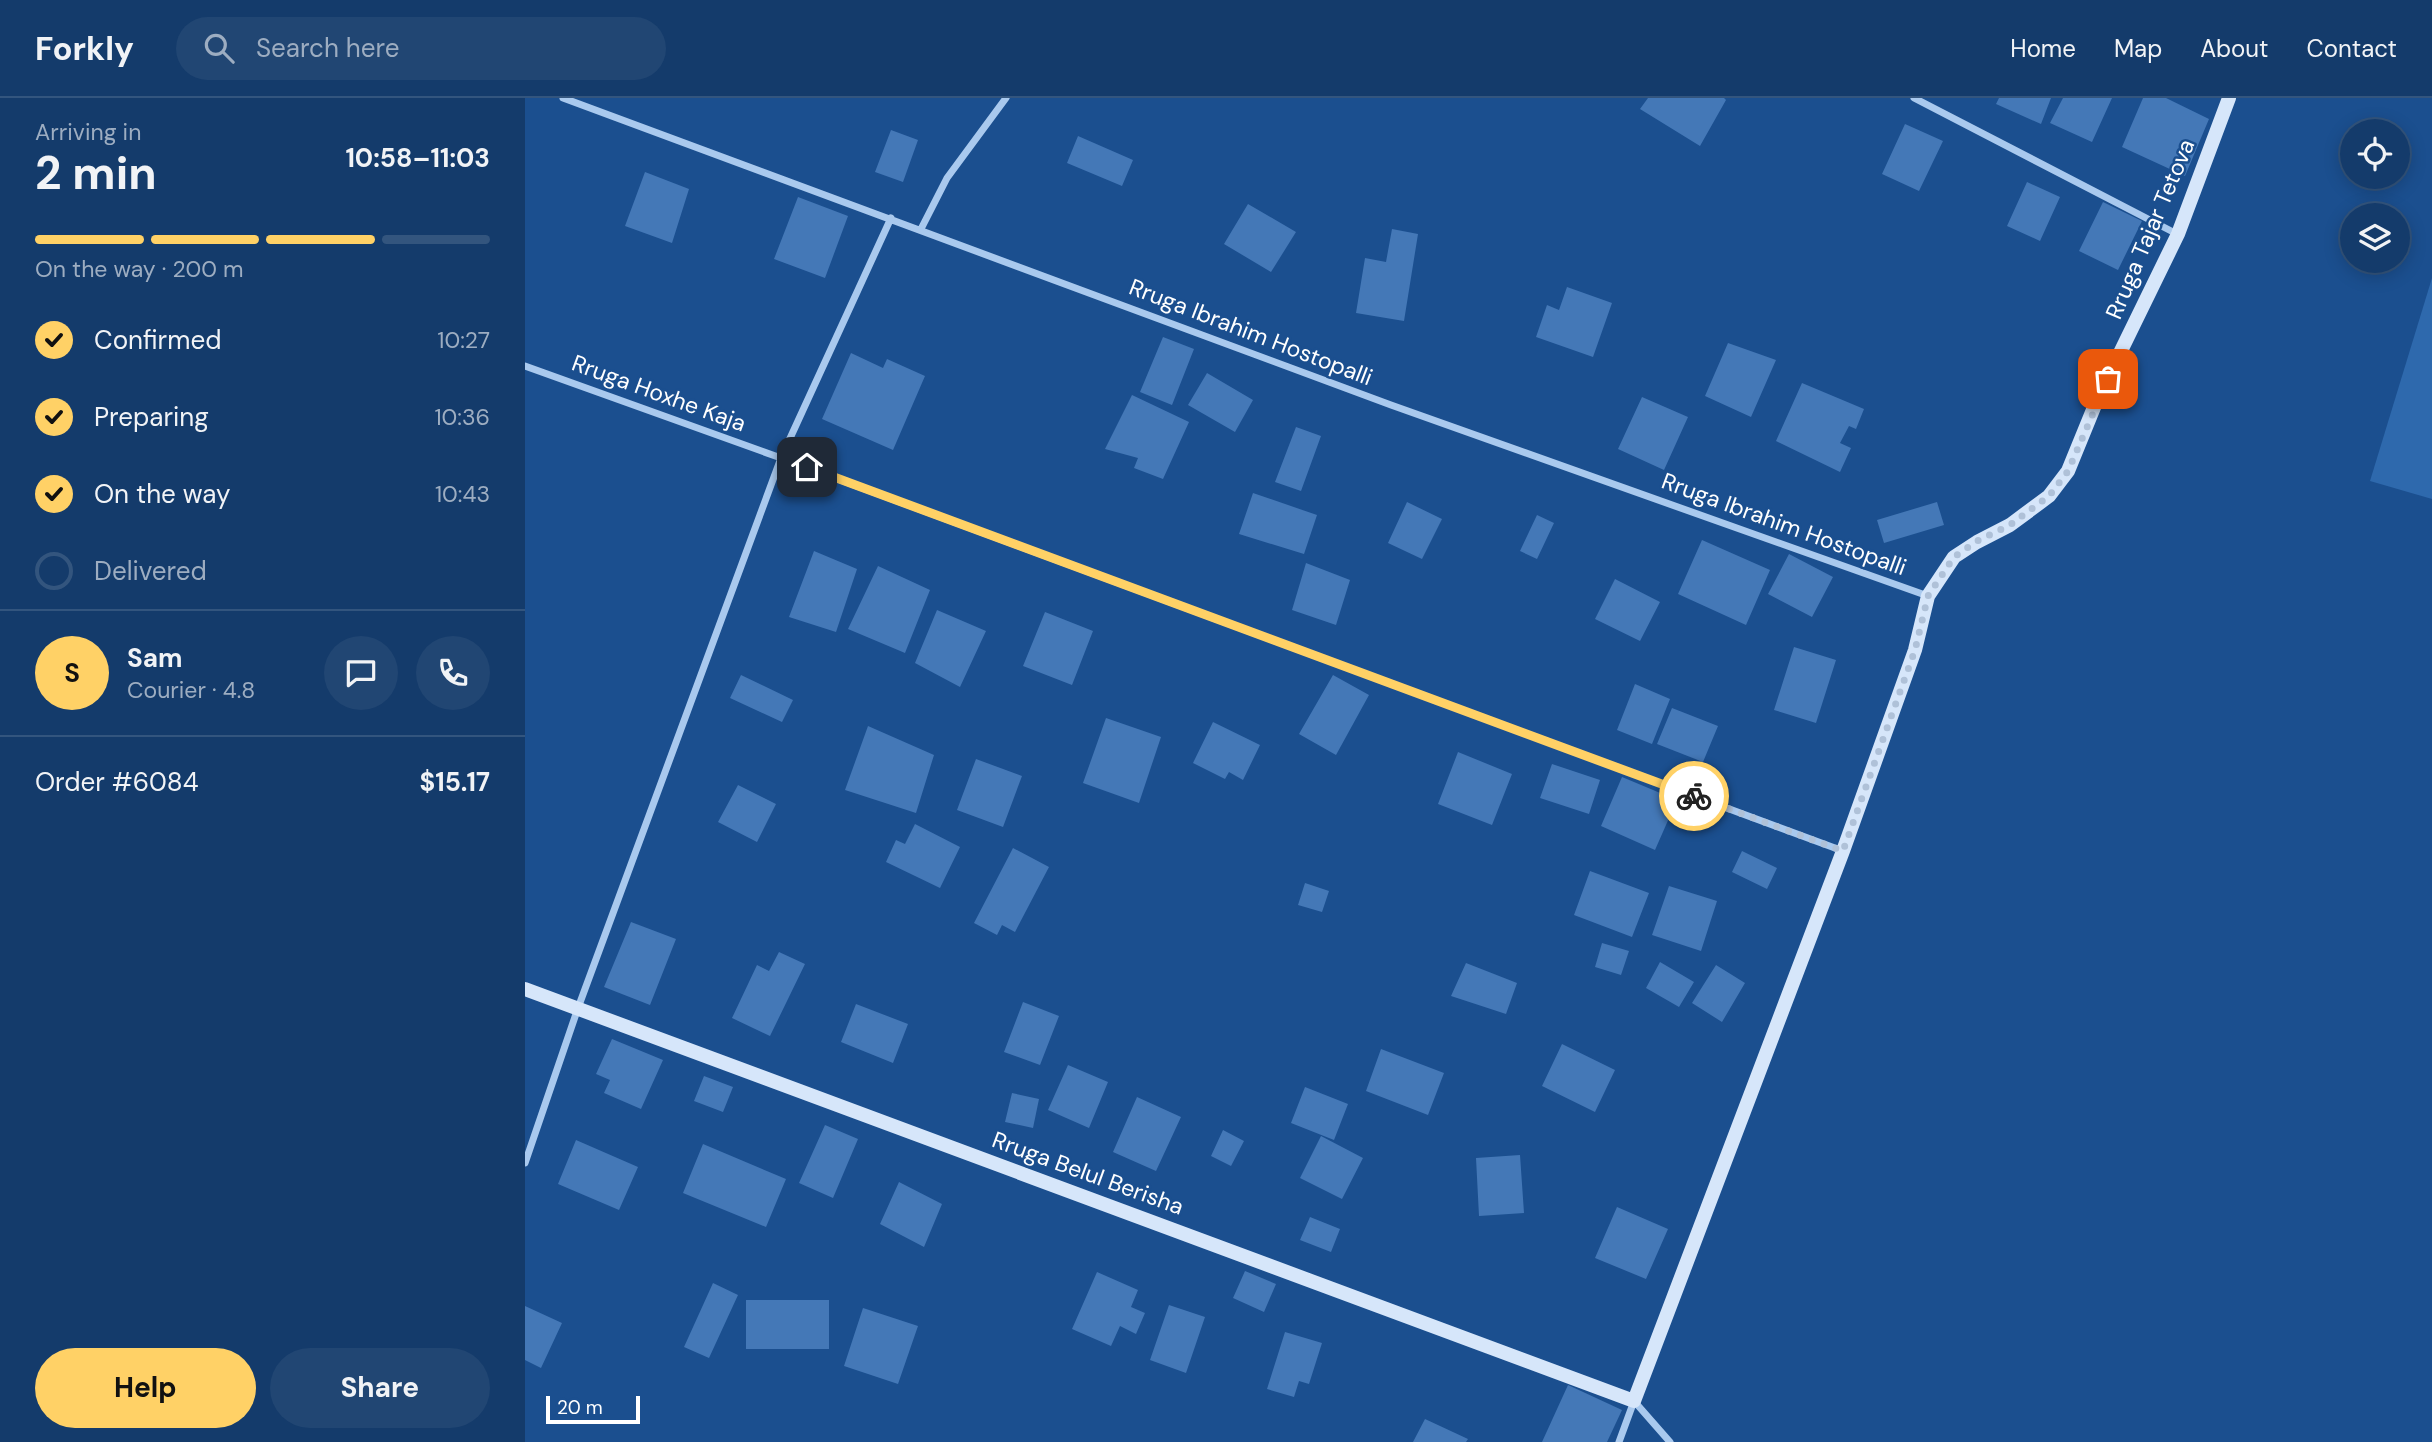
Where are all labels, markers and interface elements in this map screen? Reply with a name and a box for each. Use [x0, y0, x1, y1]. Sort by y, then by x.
search box [176, 17, 666, 80]
text: Forkly [35, 27, 134, 70]
icon: search [200, 29, 238, 67]
text: Search here [256, 31, 399, 65]
text: Home [2010, 33, 2076, 64]
text: Map [2114, 33, 2162, 64]
text: About [2200, 33, 2269, 64]
text: Contact [2307, 33, 2397, 64]
text: Arriving in [35, 117, 141, 147]
map controls [2340, 119, 2410, 273]
button: locate [2340, 119, 2410, 189]
street label: Rruga Tajar Tetova [2099, 134, 2201, 324]
text: 10:58–11:03 [345, 141, 490, 175]
text: 2 min [35, 143, 157, 203]
button: layers [2340, 203, 2410, 273]
text: On the way · 200 m [35, 254, 244, 284]
street label: Rruga Ibrahim Hostopalli [1125, 272, 1377, 392]
icon: check [35, 321, 73, 359]
text: Confirmed [94, 323, 221, 357]
text: 10:27 [437, 325, 490, 355]
street label: Rruga Hoxhe Kaja [568, 348, 750, 438]
pin [2078, 349, 2138, 409]
icon: bag [2089, 360, 2127, 398]
icon: check [35, 398, 73, 436]
text: Preparing [94, 400, 209, 434]
text: 10:36 [434, 402, 490, 432]
pin [777, 437, 837, 497]
icon: home [788, 448, 826, 486]
street label: Rruga Ibrahim Hostopalli [1657, 466, 1911, 582]
icon: check [35, 475, 73, 513]
text: On the way [94, 477, 230, 511]
text: 10:43 [435, 479, 490, 509]
text: Delivered [94, 554, 207, 588]
button: chat [324, 636, 398, 710]
button: phone [416, 636, 490, 710]
text: Sam [127, 641, 182, 675]
text: S [64, 656, 80, 690]
text: Courier · 4.8 [127, 675, 255, 705]
courier [1659, 761, 1729, 831]
text: Order #6084 [35, 765, 198, 799]
text: $15.17 [420, 765, 490, 799]
icon: bike [1675, 777, 1713, 815]
street label: Rruga Belul Berisha [988, 1124, 1188, 1222]
button: Help [35, 1348, 256, 1428]
button: Share [270, 1348, 490, 1428]
scale bar [546, 1393, 641, 1425]
text: 20 m [557, 1395, 603, 1420]

